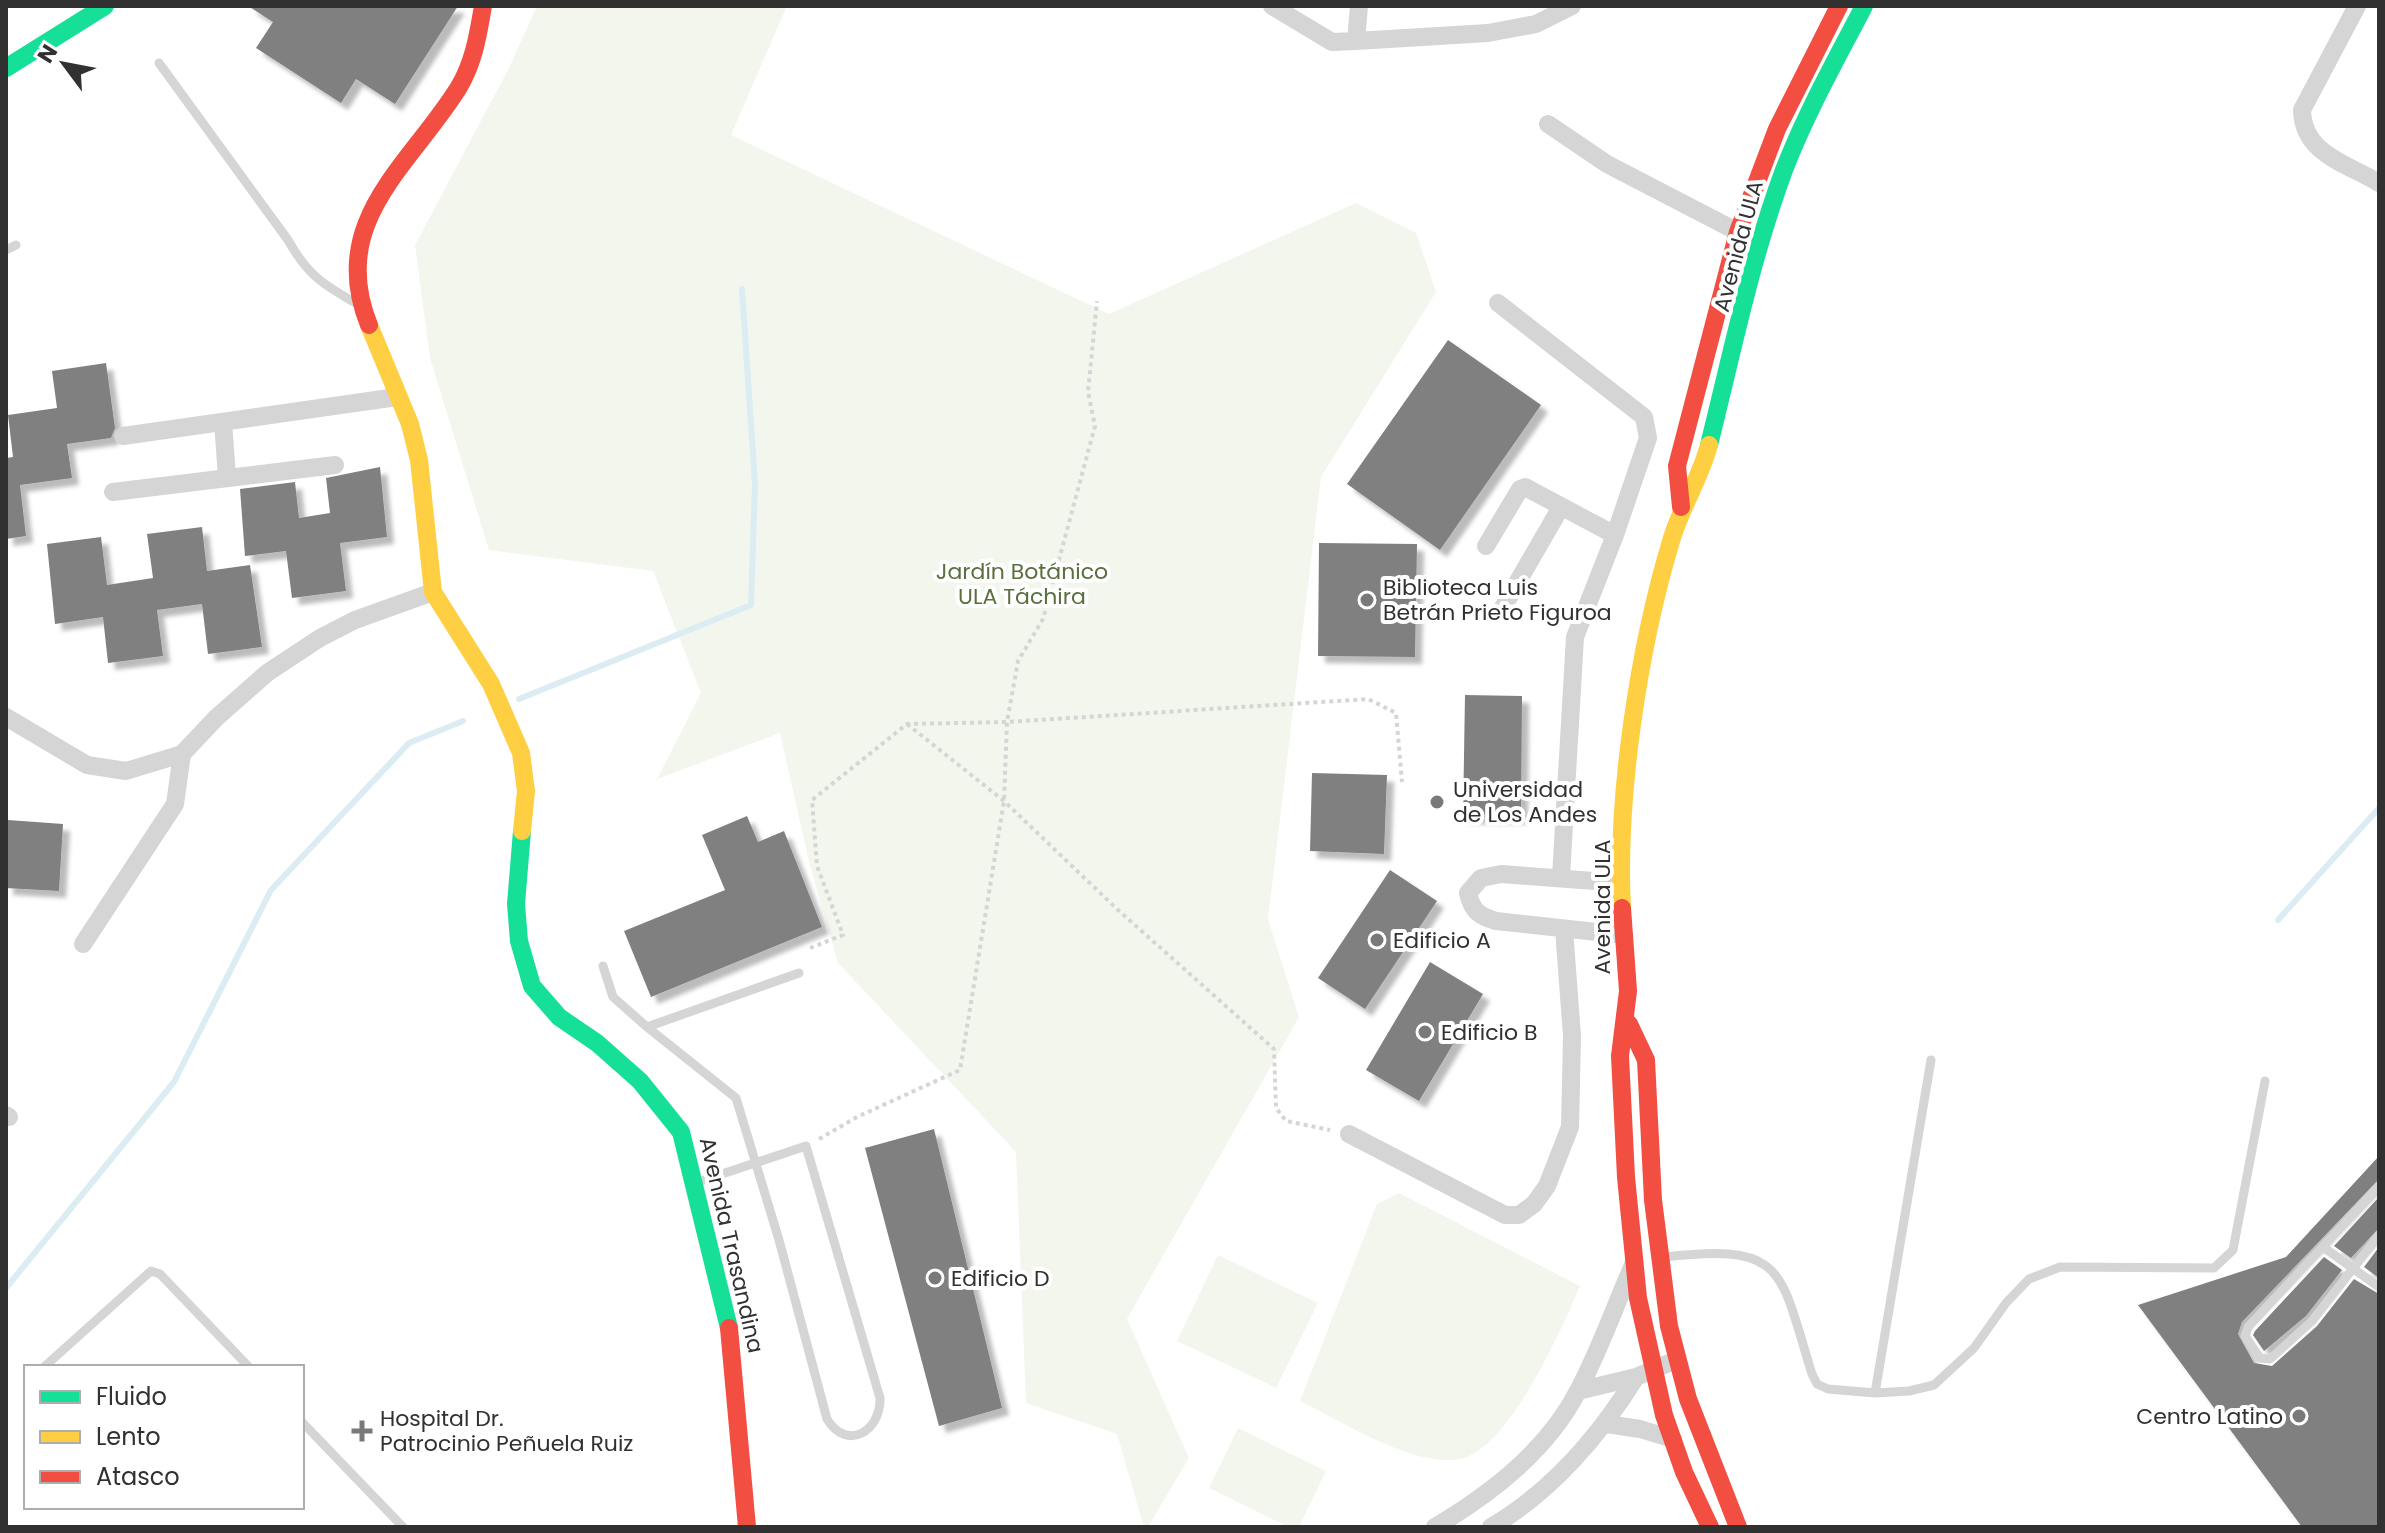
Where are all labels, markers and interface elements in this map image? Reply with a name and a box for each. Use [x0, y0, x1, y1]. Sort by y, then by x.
north arrow [24, 24, 104, 104]
text: N [30, 38, 65, 69]
street label: Avenida ULA [1706, 177, 1771, 315]
park label: Jardín Botánico ULA Táchira [936, 556, 1108, 612]
place label: Biblioteca Luis Betrán Prieto Figuroa [1383, 572, 1612, 628]
marker: Biblioteca Luis Betrán Prieto Figuroa [1358, 591, 1376, 609]
place label: Universidad de Los Andes [1453, 774, 1597, 830]
marker: Universidad de Los Andes [1428, 793, 1446, 811]
street label: Avenida ULA [1587, 839, 1618, 975]
place label: Edificio A [1393, 925, 1491, 956]
marker: Edificio A [1368, 931, 1386, 949]
place label: Edificio B [1441, 1017, 1537, 1048]
marker: Edificio B [1416, 1023, 1434, 1041]
street label: Avenida Trasandina [692, 1134, 771, 1356]
place label: Edificio D [951, 1263, 1050, 1294]
marker: Edificio D [926, 1269, 944, 1287]
legend [24, 1365, 304, 1509]
text: Fluido [96, 1380, 167, 1413]
place label: Centro Latino [2136, 1401, 2283, 1432]
place label: Hospital Dr. Patrocinio Peñuela Ruiz [380, 1403, 633, 1459]
marker: Centro Latino [2290, 1407, 2308, 1425]
text: Lento [96, 1420, 161, 1453]
marker: Hospital Dr. Patrocinio Peñuela Ruiz [351, 1420, 373, 1442]
text: Atasco [96, 1460, 180, 1493]

